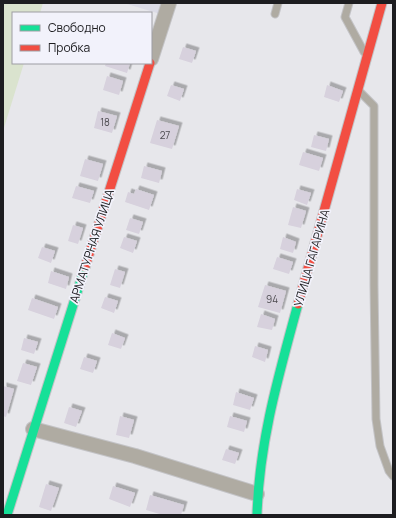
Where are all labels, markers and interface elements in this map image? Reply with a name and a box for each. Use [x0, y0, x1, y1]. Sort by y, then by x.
legend [12, 12, 152, 64]
text: Свободно [48, 19, 106, 36]
text: Пробка [48, 39, 90, 56]
house number: 18 [100, 115, 110, 129]
house number: 27 [160, 128, 170, 142]
street label: АРМАТУРНАЯ УЛИЦА [65, 186, 118, 305]
street label: УЛИЦА ГАГАРИНА [289, 207, 334, 309]
house number: 94 [266, 292, 278, 306]

